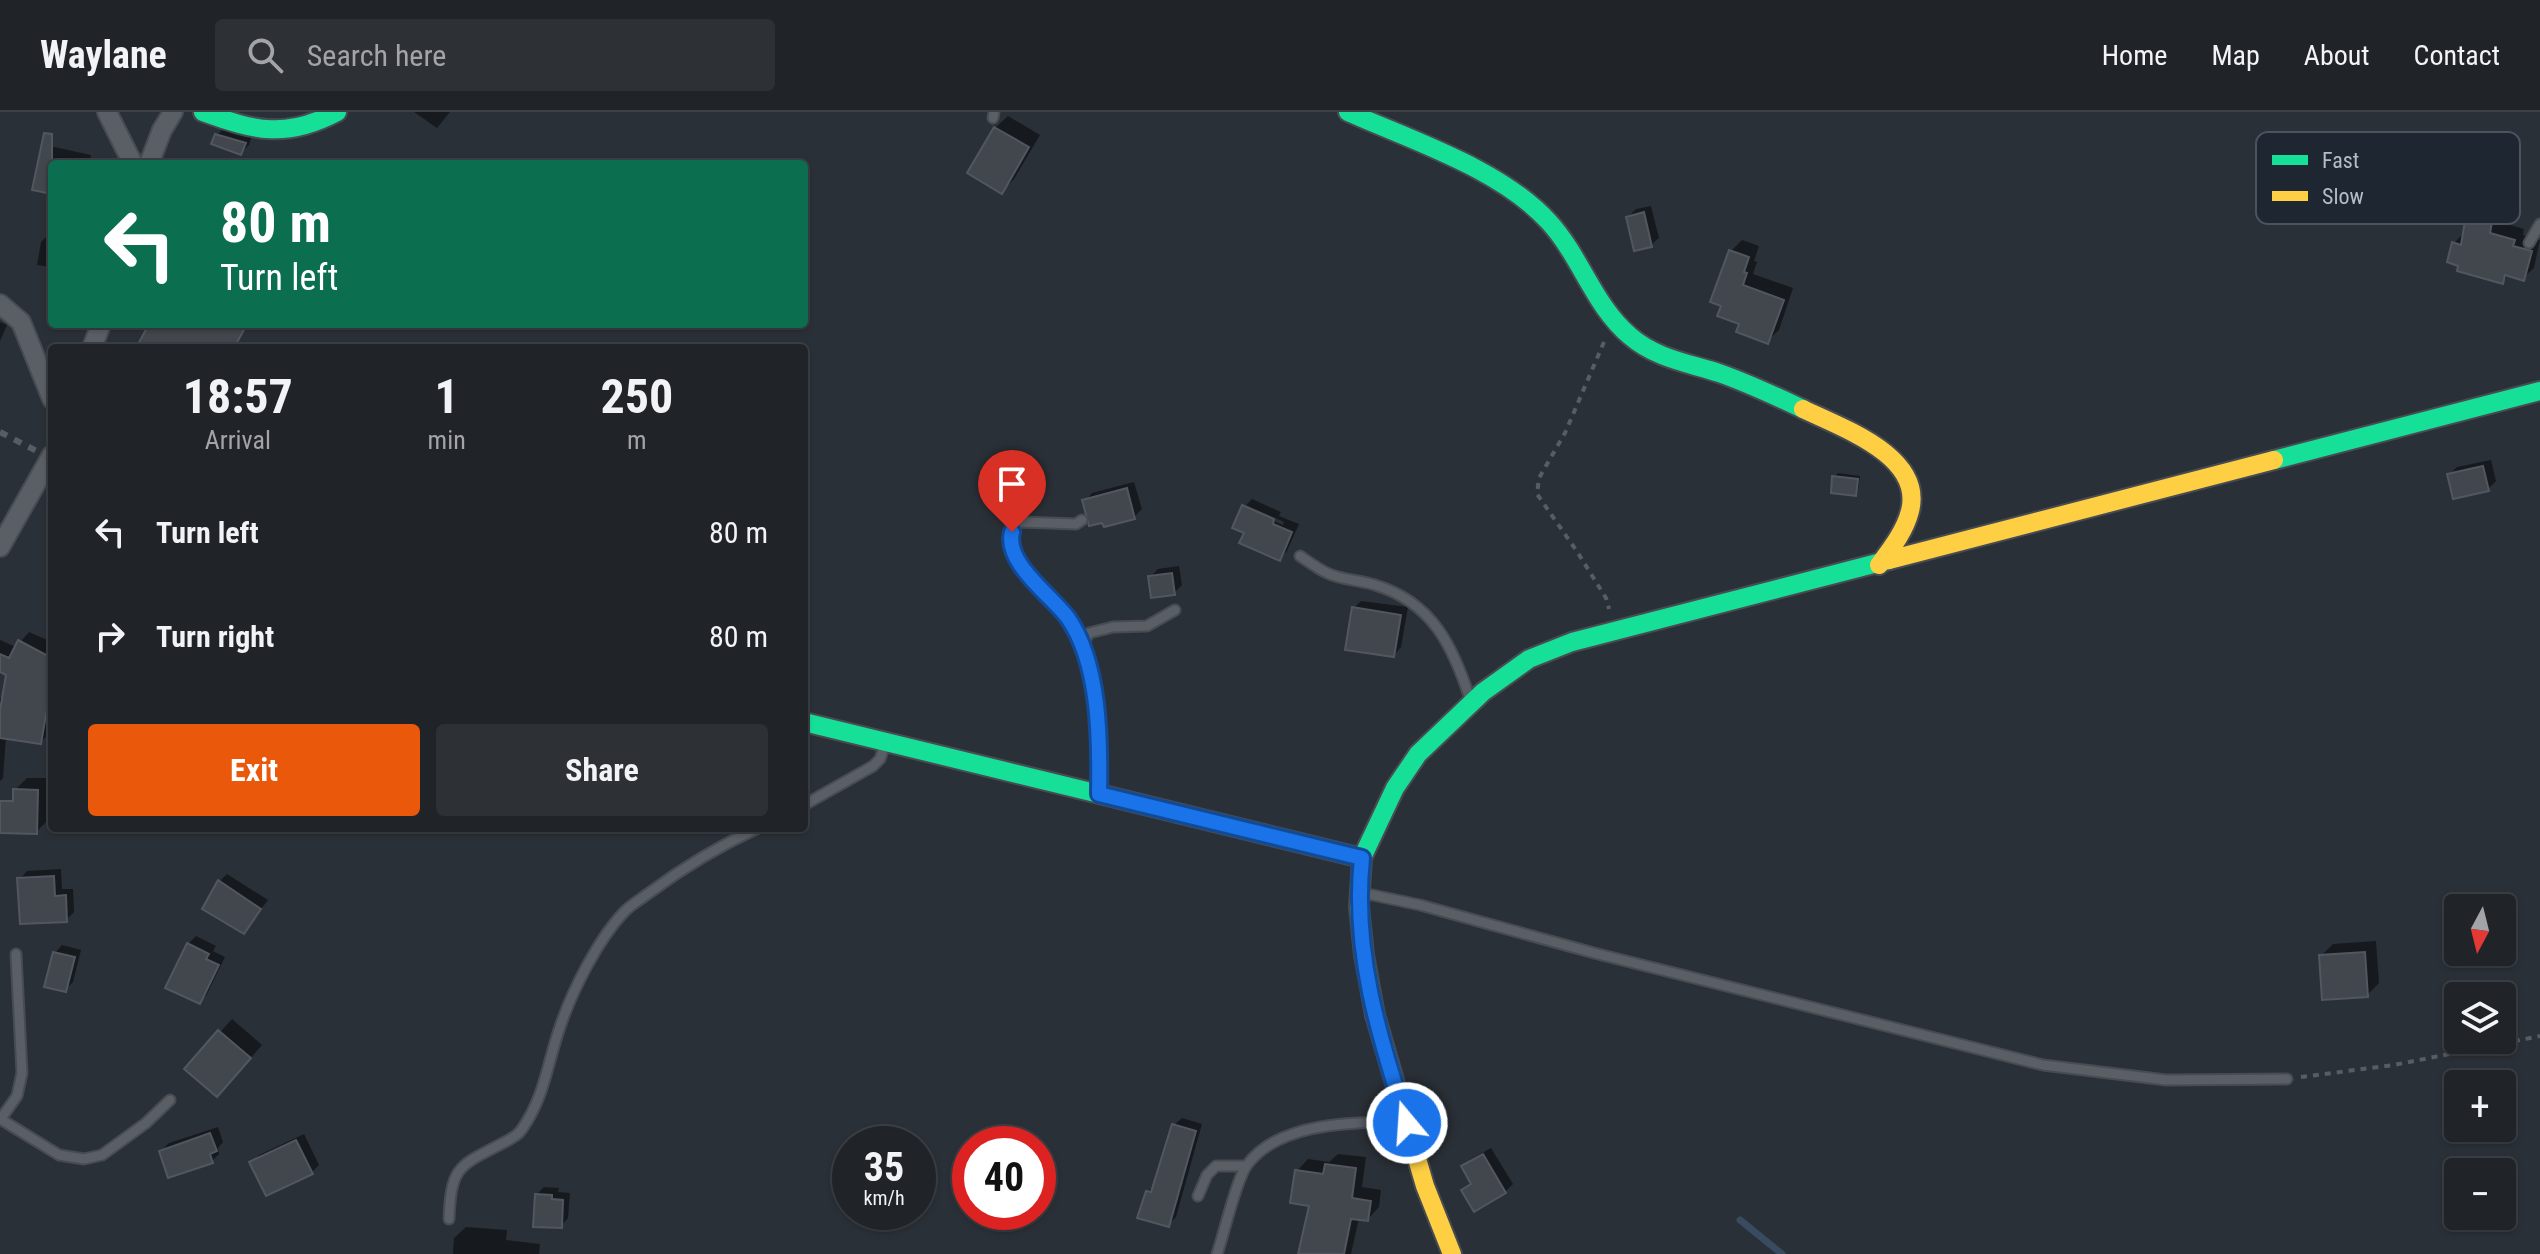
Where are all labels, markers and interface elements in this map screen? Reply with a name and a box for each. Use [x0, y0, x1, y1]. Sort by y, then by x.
search box [215, 19, 775, 91]
text: Waylane [40, 33, 167, 77]
icon: search [243, 33, 287, 77]
text: Search here [307, 38, 446, 73]
text: Home [2102, 39, 2167, 72]
text: Map [2211, 39, 2260, 72]
text: About [2304, 39, 2370, 72]
text: Contact [2414, 39, 2500, 72]
legend [2256, 132, 2520, 224]
text: Fast [2322, 148, 2359, 173]
text: Slow [2322, 184, 2364, 209]
text: 80 m [220, 190, 331, 256]
icon: left [88, 192, 192, 296]
text: Turn left [220, 257, 338, 299]
text: 18:57 [183, 368, 293, 425]
text: 1 [435, 368, 459, 425]
text: 250 [600, 368, 673, 425]
text: Arrival [205, 425, 271, 455]
text: min [428, 425, 466, 455]
text: m [627, 425, 647, 455]
pin [978, 450, 1046, 532]
icon: arrive [990, 462, 1034, 506]
icon: left [88, 510, 132, 554]
text: Turn left [156, 515, 259, 550]
text: 80 m [709, 515, 768, 550]
icon: right [88, 614, 132, 658]
text: Turn right [156, 619, 274, 654]
text: 80 m [709, 619, 768, 654]
button: Exit [88, 724, 420, 816]
button: Share [436, 724, 768, 816]
north arrow [2444, 894, 2516, 966]
map controls [2444, 894, 2516, 1230]
button: layers [2444, 982, 2516, 1054]
button: + [2444, 1070, 2516, 1142]
position arrow [1365, 1081, 1449, 1165]
speed limit sign: 40 [952, 1126, 1056, 1230]
text: 35 [864, 1144, 904, 1191]
button: − [2444, 1158, 2516, 1230]
text: km/h [863, 1186, 905, 1210]

